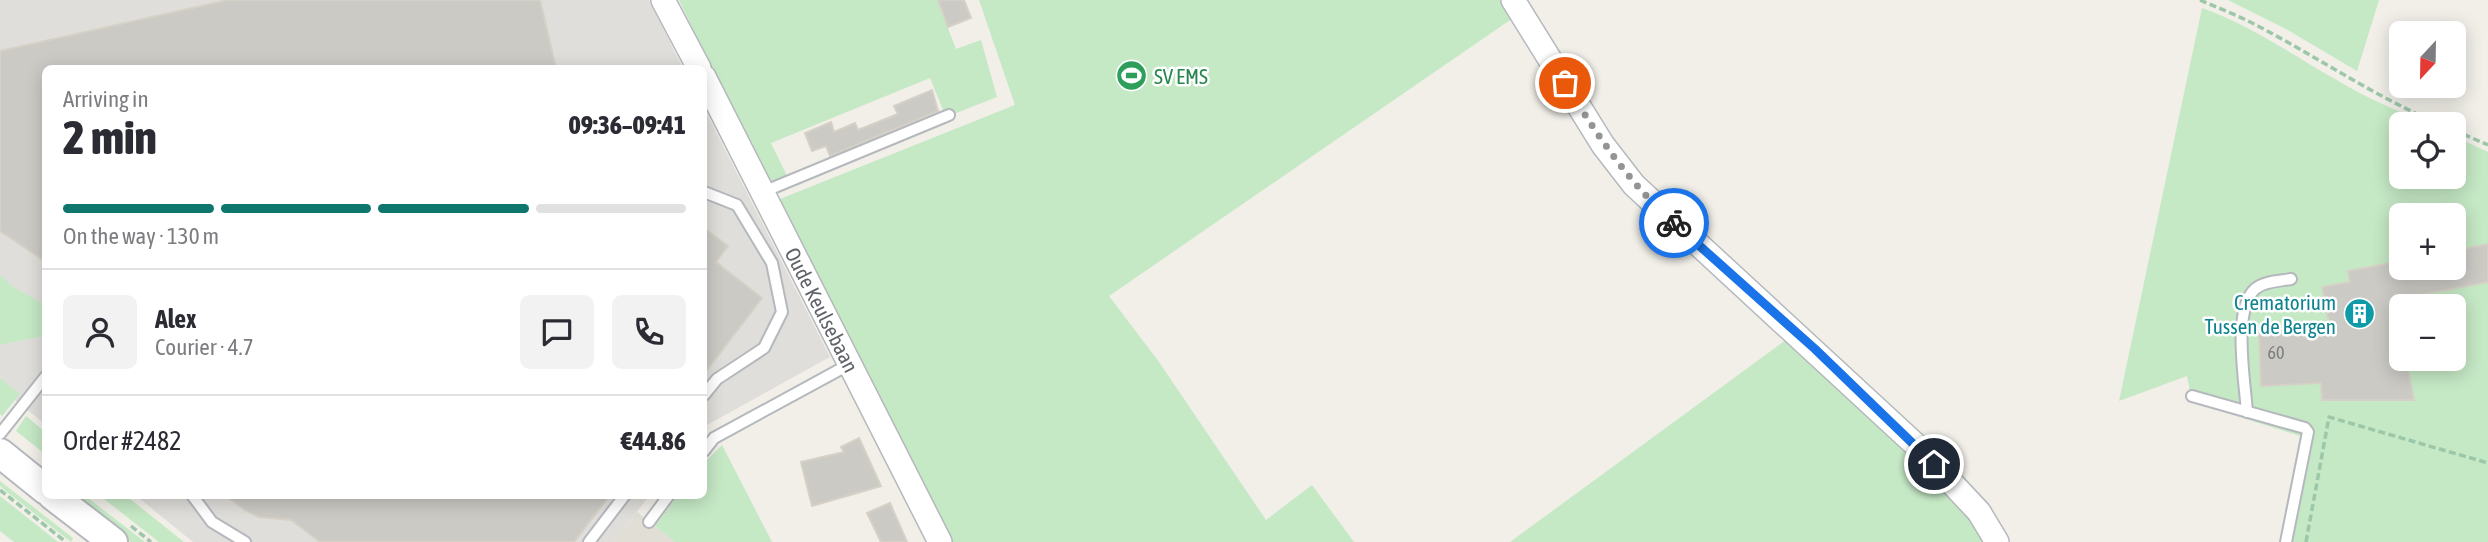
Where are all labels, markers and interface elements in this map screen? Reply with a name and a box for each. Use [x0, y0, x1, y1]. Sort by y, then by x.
north arrow [2389, 21, 2466, 98]
map controls [2389, 21, 2466, 371]
pin [1535, 53, 1595, 113]
sports icon: SV EMS [1114, 59, 1148, 93]
place label: SV EMS [1154, 64, 1208, 88]
icon: bag [1546, 64, 1584, 102]
text: Arriving in [63, 86, 149, 112]
text: 09:36–09:41 [569, 110, 686, 140]
text: 2 min [63, 111, 157, 164]
button: locate [2389, 112, 2466, 189]
courier [1639, 188, 1709, 258]
button: + [2389, 203, 2466, 280]
icon: bike [1655, 204, 1693, 242]
text: On the way · 130 m [63, 223, 219, 249]
street label: Oude Keulsebaan [781, 243, 864, 376]
place label: Crematorium Tussen de Bergen [2205, 290, 2336, 338]
button: − [2389, 294, 2466, 371]
button: person [63, 295, 137, 369]
button: chat [520, 295, 594, 369]
button: phone [612, 295, 686, 369]
building icon: Crematorium Tussen de Bergen [2342, 297, 2376, 331]
text: Alex [155, 304, 196, 334]
text: Courier · 4.7 [155, 334, 254, 360]
house number: 60 [2268, 342, 2284, 363]
text: Order #2482 [63, 426, 182, 456]
text: €44.86 [621, 426, 686, 456]
pin [1904, 434, 1964, 494]
icon: home [1915, 445, 1953, 483]

